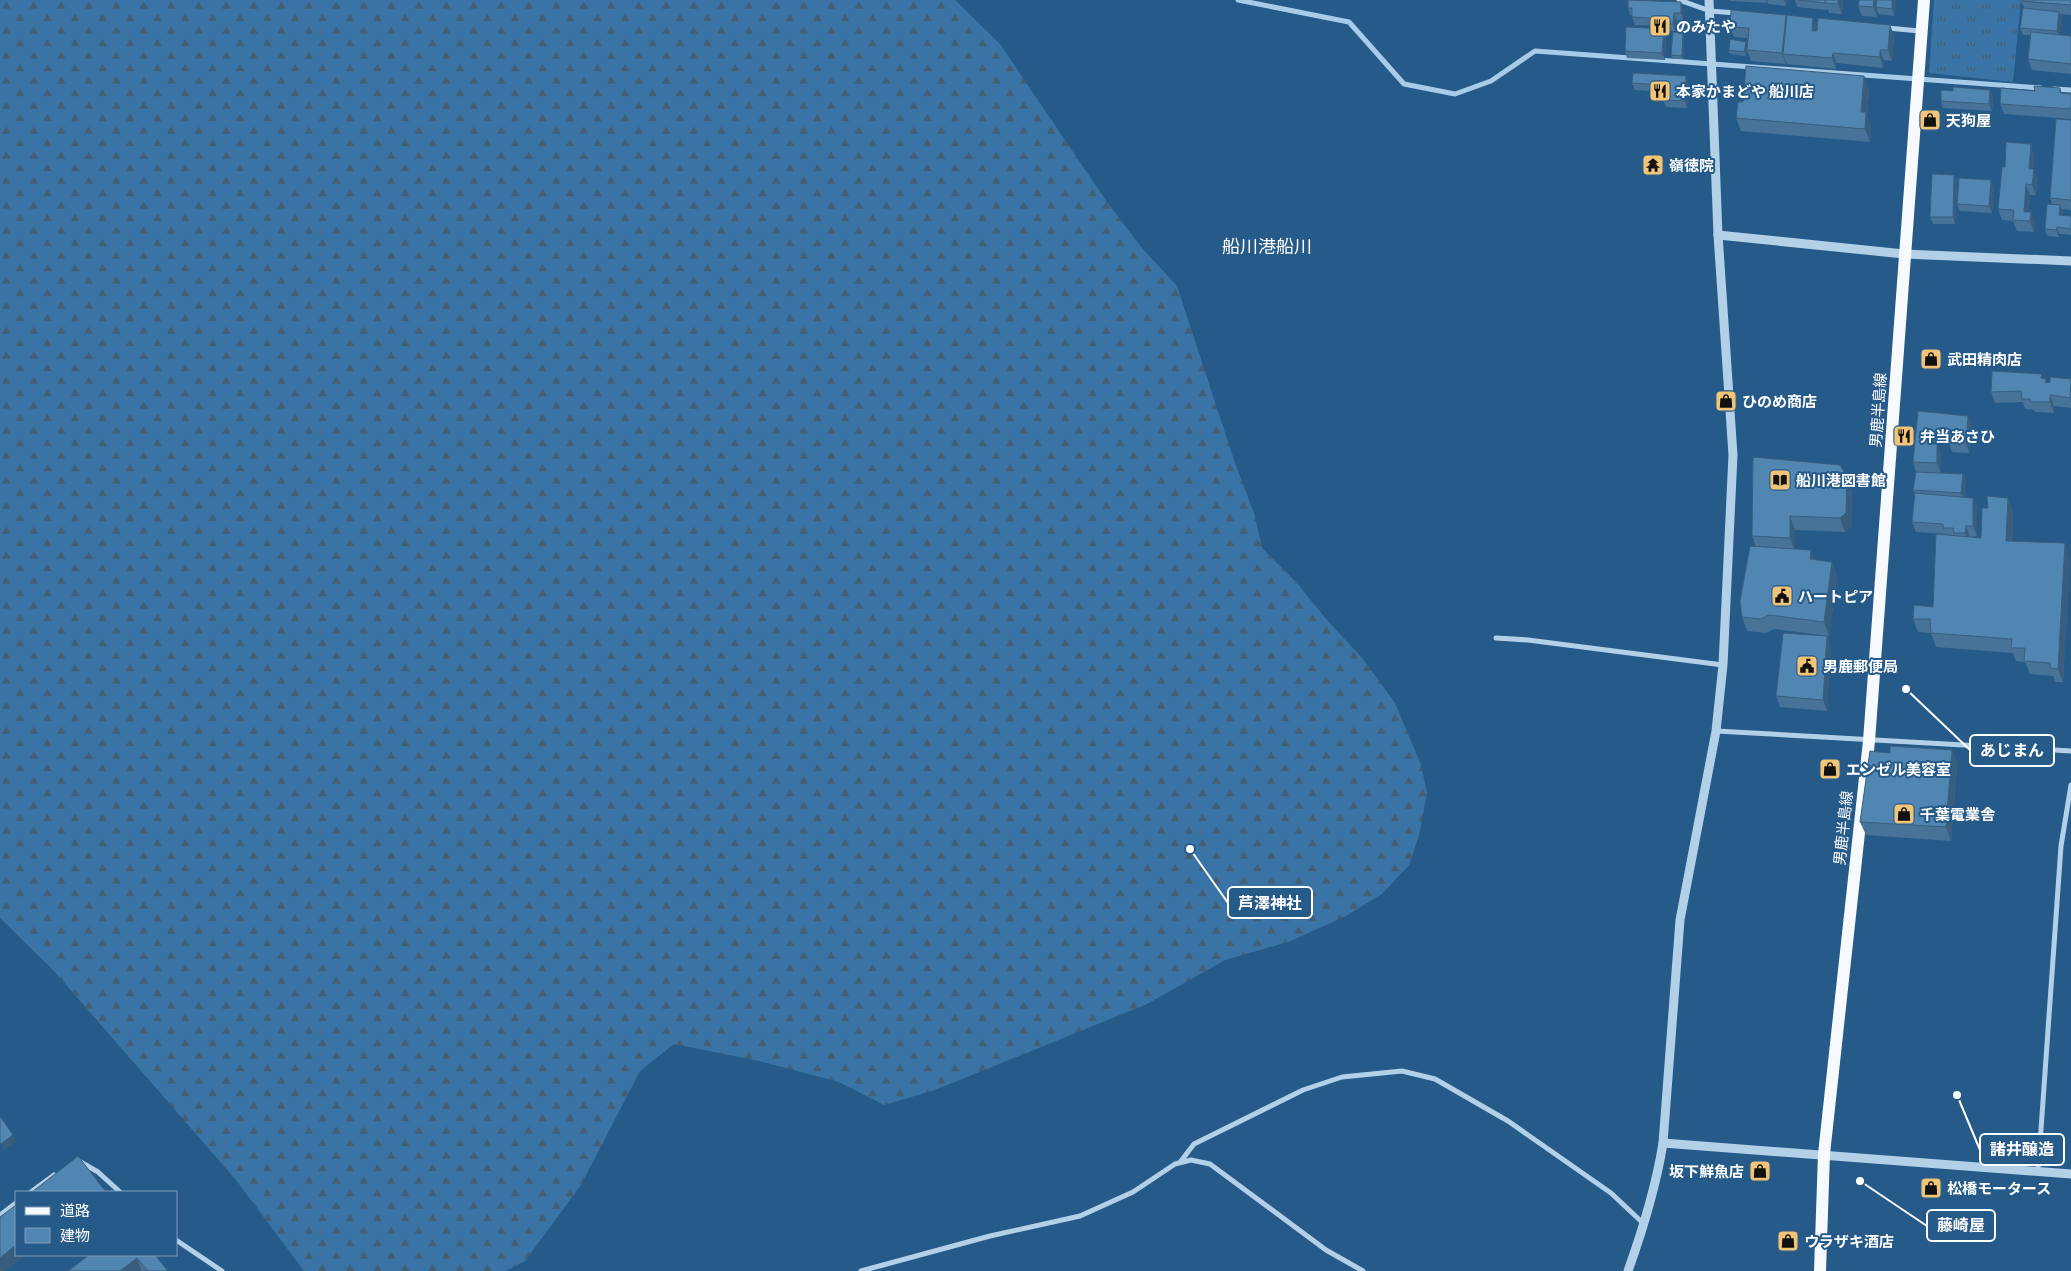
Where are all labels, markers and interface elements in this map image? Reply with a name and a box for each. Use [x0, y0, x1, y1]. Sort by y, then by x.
restaurant icon: のみたや [1648, 14, 1672, 38]
place label: のみたや [1676, 16, 1736, 37]
restaurant icon: 本家かまどや 船川店 [1648, 79, 1672, 103]
place label: 本家かまどや 船川店 [1676, 81, 1814, 102]
shop icon: 天狗屋 [1918, 108, 1942, 132]
place label: 天狗屋 [1946, 110, 1991, 131]
temple icon: 嶺徳院 [1641, 153, 1665, 177]
place label: 嶺徳院 [1669, 155, 1714, 176]
district label: 船川港船川 [1222, 234, 1312, 258]
shop icon: 武田精肉店 [1919, 347, 1943, 371]
place label: 武田精肉店 [1947, 349, 2022, 370]
street label: 男鹿半島線 [1865, 372, 1891, 448]
shop icon: ひのめ商店 [1714, 389, 1738, 413]
place label: ひのめ商店 [1742, 391, 1817, 412]
restaurant icon: 弁当あさひ [1892, 424, 1916, 448]
place label: 弁当あさひ [1920, 426, 1995, 447]
library icon: 船川港図書館 [1768, 468, 1792, 492]
place label: 船川港図書館 [1796, 470, 1886, 491]
public building icon: ハートピア [1770, 584, 1794, 608]
place label: ハートピア [1798, 586, 1873, 607]
public building icon: 男鹿郵便局 [1795, 654, 1819, 678]
place label: 男鹿郵便局 [1823, 656, 1898, 677]
callout: あじまん [1970, 735, 2054, 766]
text: あじまん [1980, 739, 2044, 761]
shop icon: エンゼル美容室 [1818, 757, 1842, 781]
place label: エンゼル美容室 [1846, 759, 1951, 780]
street label: 男鹿半島線 [1829, 790, 1857, 866]
shop icon: 千葉電業舎 [1892, 802, 1916, 826]
place label: 千葉電業舎 [1920, 804, 1996, 825]
callout: 芦澤神社 [1228, 887, 1312, 918]
text: 芦澤神社 [1238, 892, 1302, 914]
callout: 諸井醸造 [1980, 1134, 2064, 1165]
text: 諸井醸造 [1990, 1138, 2054, 1160]
shop icon: 坂下鮮魚店 [1748, 1159, 1772, 1183]
place label: 坂下鮮魚店 [1669, 1161, 1744, 1182]
shop icon: 松橋モータース [1919, 1176, 1943, 1200]
place label: 松橋モータース [1947, 1178, 2051, 1199]
legend [15, 1191, 178, 1256]
text: 道路 [60, 1200, 90, 1221]
callout: 藤崎屋 [1927, 1210, 1995, 1241]
text: 藤崎屋 [1937, 1214, 1985, 1236]
text: 建物 [60, 1225, 90, 1246]
shop icon: ウラザキ酒店 [1776, 1229, 1800, 1253]
place label: ウラザキ酒店 [1804, 1231, 1894, 1252]

